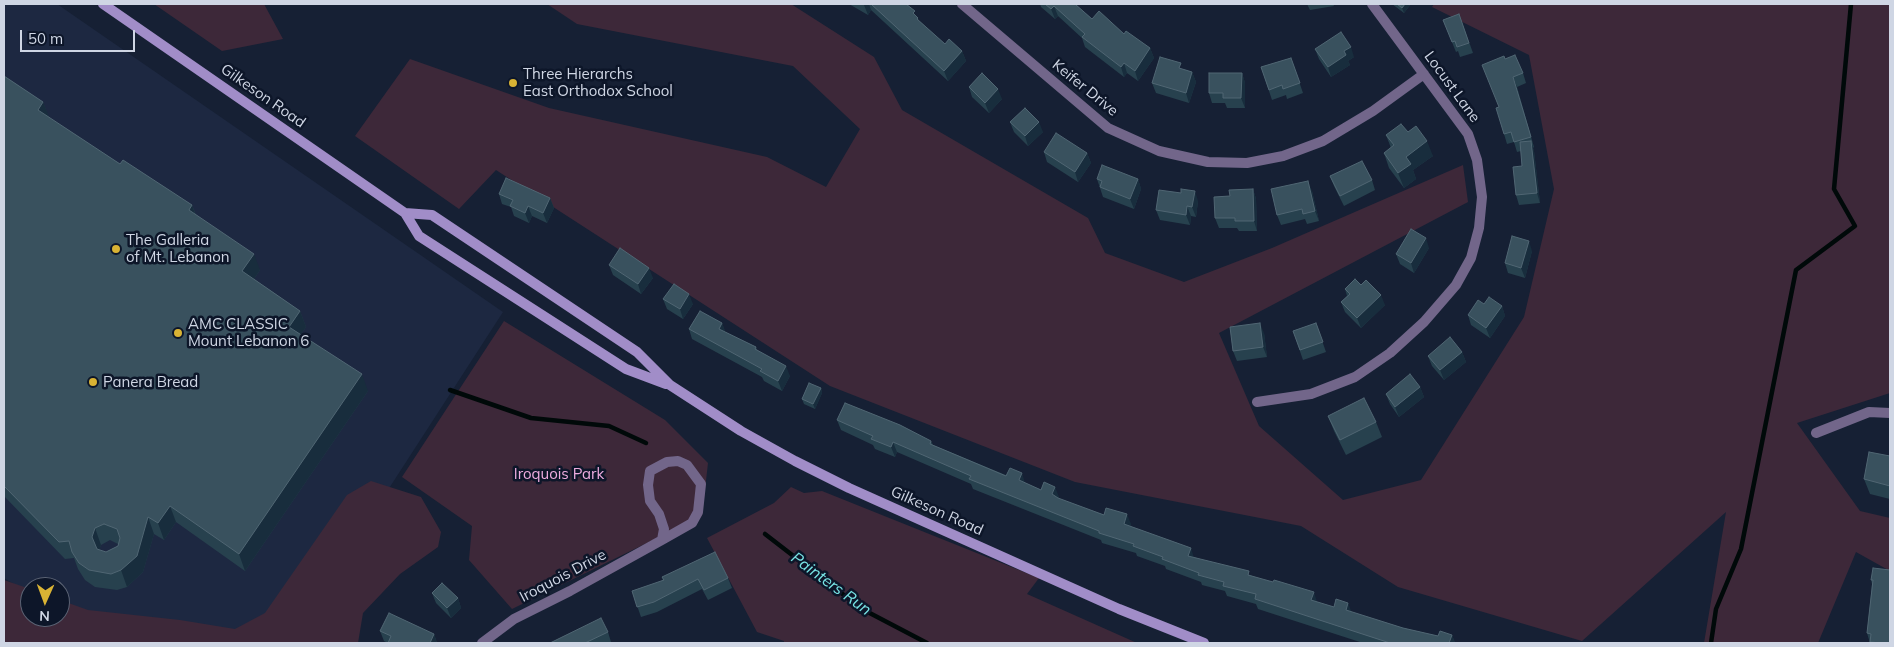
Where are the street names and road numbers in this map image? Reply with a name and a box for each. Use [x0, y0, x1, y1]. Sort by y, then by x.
street label: Locust Lane [1420, 48, 1484, 126]
street label: Keifer Drive [1048, 56, 1122, 120]
street label: Gilkeson Road [217, 60, 309, 132]
street label: Gilkeson Road [888, 483, 986, 539]
street label: Iroquois Drive [517, 546, 609, 606]

